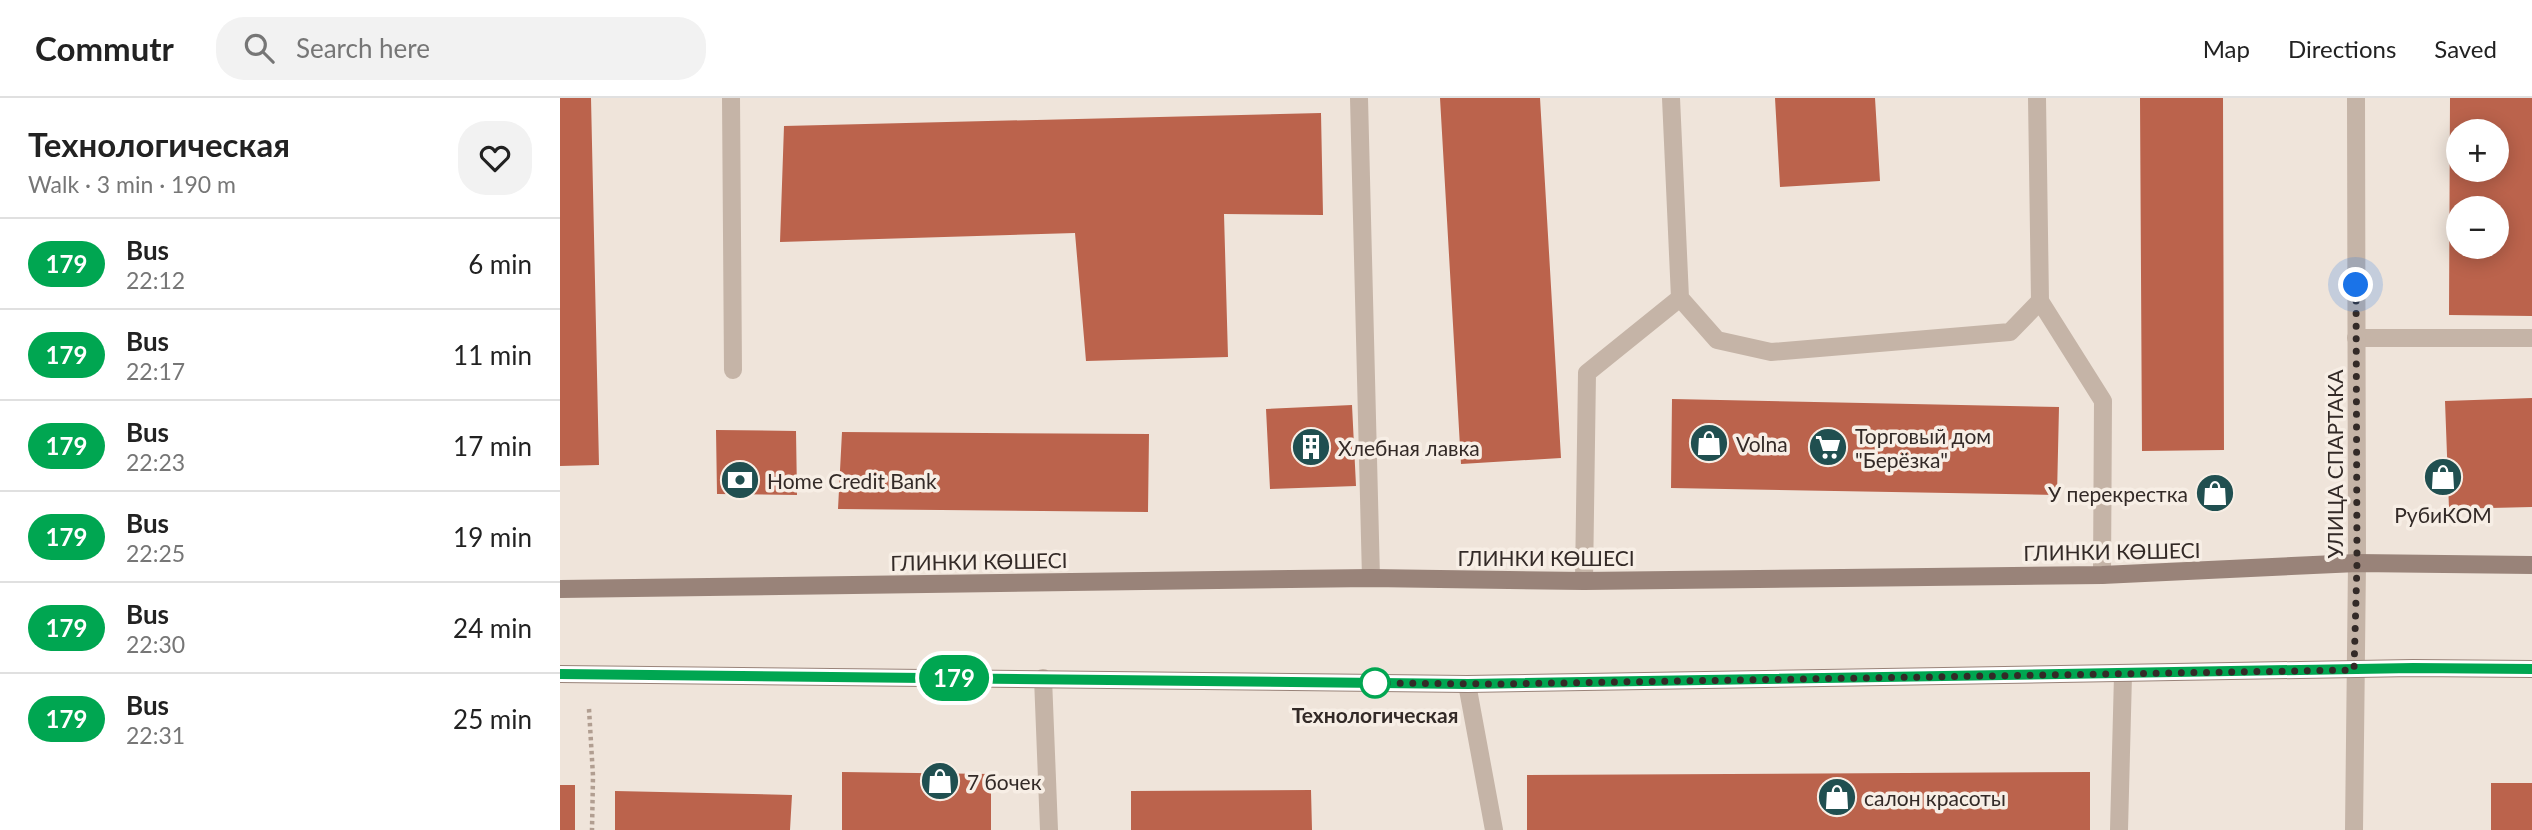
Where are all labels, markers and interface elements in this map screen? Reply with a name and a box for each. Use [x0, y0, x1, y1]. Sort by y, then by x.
search box [216, 17, 706, 80]
text: Commutr [35, 28, 174, 68]
icon: search [240, 29, 278, 67]
text: Search here [296, 32, 430, 64]
text: Map [2203, 34, 2250, 63]
text: Directions [2288, 34, 2396, 63]
text: Saved [2434, 34, 2497, 63]
map controls [2446, 119, 2509, 259]
button: + [2446, 119, 2509, 182]
button: heart [458, 121, 532, 195]
text: Технологическая [28, 124, 290, 164]
text: Walk · 3 min · 190 m [28, 170, 236, 198]
button: − [2446, 196, 2509, 259]
text: Bus [126, 234, 169, 266]
text: 6 min [468, 248, 532, 280]
text: 179 [46, 249, 87, 278]
text: 22:12 [126, 266, 185, 294]
your location [2338, 267, 2373, 302]
text: Bus [126, 325, 169, 357]
text: 11 min [453, 339, 532, 371]
text: 179 [46, 340, 87, 369]
text: 22:17 [126, 357, 185, 385]
street label: УЛИЦА СПАРТАКА [2322, 369, 2347, 558]
text: Bus [126, 416, 169, 448]
shop icon: Volna [1688, 422, 1730, 464]
place label: Торговый дом "Берёзка" [1855, 423, 1991, 472]
building icon: Хлебная лавка [1290, 426, 1332, 468]
supermarket icon: Торговый дом "Берёзка" [1807, 426, 1849, 468]
text: 17 min [453, 430, 532, 462]
text: 179 [46, 431, 87, 460]
place label: Volna [1736, 431, 1788, 456]
place label: Хлебная лавка [1338, 435, 1480, 460]
text: 22:23 [126, 448, 185, 476]
shop icon: РубиКОМ [2422, 456, 2464, 498]
bank icon: Home Credit Bank [719, 459, 761, 501]
place label: Home Credit Bank [767, 468, 937, 493]
shop icon: У перекрестка [2194, 472, 2236, 514]
place label: У перекрестка [2048, 481, 2188, 506]
place label: РубиКОМ [2394, 502, 2492, 527]
text: Bus [126, 507, 169, 539]
text: 19 min [453, 521, 532, 553]
text: 179 [46, 522, 87, 551]
street label: ГЛИНКИ КӨШЕСІ [2023, 537, 2201, 565]
text: 22:25 [126, 539, 185, 567]
street label: ГЛИНКИ КӨШЕСІ [1457, 545, 1635, 570]
street label: ГЛИНКИ КӨШЕСІ [890, 547, 1068, 575]
text: Bus [126, 598, 169, 630]
text: 24 min [453, 612, 532, 644]
text: 179 [46, 613, 87, 642]
text: 22:30 [126, 630, 185, 658]
line badge: 179 [914, 655, 994, 701]
text: 179 [933, 663, 975, 692]
marker: Технологическая [1360, 668, 1390, 698]
text: Bus [126, 689, 169, 721]
place label: Технологическая [1292, 702, 1458, 727]
text: 25 min [453, 703, 532, 735]
text: 179 [46, 704, 87, 733]
text: 22:31 [126, 721, 185, 749]
shop icon: 7 бочек [919, 760, 961, 802]
place label: 7 бочек [967, 769, 1042, 794]
shop icon: салон красоты [1816, 776, 1858, 818]
place label: салон красоты [1864, 785, 2006, 810]

